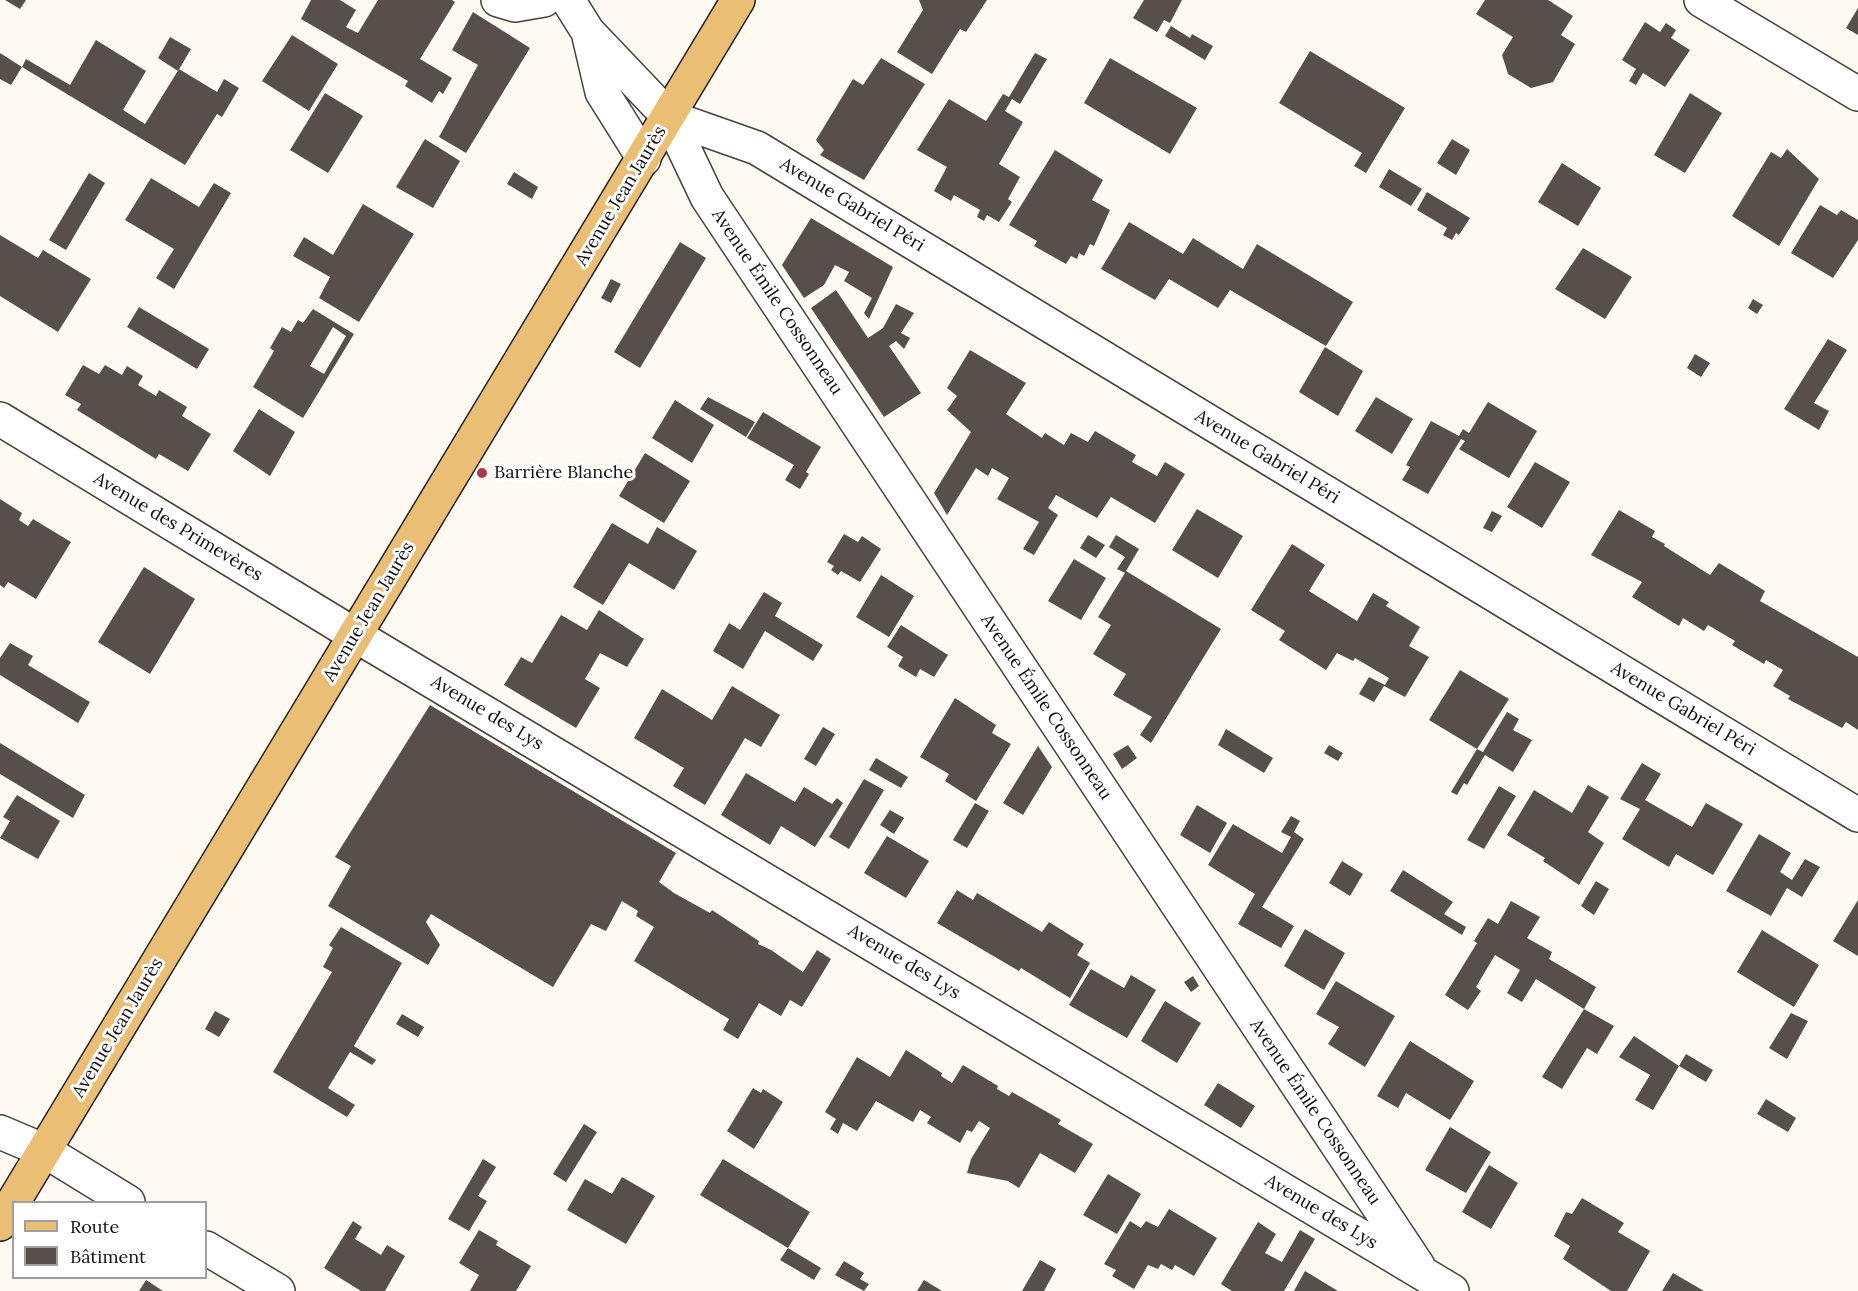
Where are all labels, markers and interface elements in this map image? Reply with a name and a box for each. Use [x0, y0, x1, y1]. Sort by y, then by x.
street label: Avenue Jean Jaurès [571, 122, 671, 270]
street label: Avenue Gabriel Péri [776, 153, 928, 257]
street label: Avenue Émile Cossonneau [707, 205, 847, 399]
street label: Avenue Gabriel Péri [1191, 405, 1343, 509]
place label: Barrière Blanche [494, 462, 633, 484]
marker: Barrière Blanche [475, 466, 489, 480]
street label: Avenue des Primevères [90, 468, 266, 586]
street label: Avenue Jean Jaurès [319, 538, 419, 686]
street label: Avenue Émile Cossonneau [976, 610, 1116, 804]
street label: Avenue Gabriel Péri [1607, 657, 1759, 761]
street label: Avenue des Lys [427, 671, 547, 755]
street label: Avenue des Lys [844, 920, 964, 1004]
street label: Avenue Jean Jaurès [68, 954, 168, 1102]
street label: Avenue Émile Cossonneau [1245, 1015, 1385, 1209]
street label: Avenue des Lys [1261, 1170, 1381, 1254]
legend [12, 1201, 207, 1279]
text: Route [70, 1215, 119, 1238]
text: Bâtiment [70, 1245, 146, 1268]

